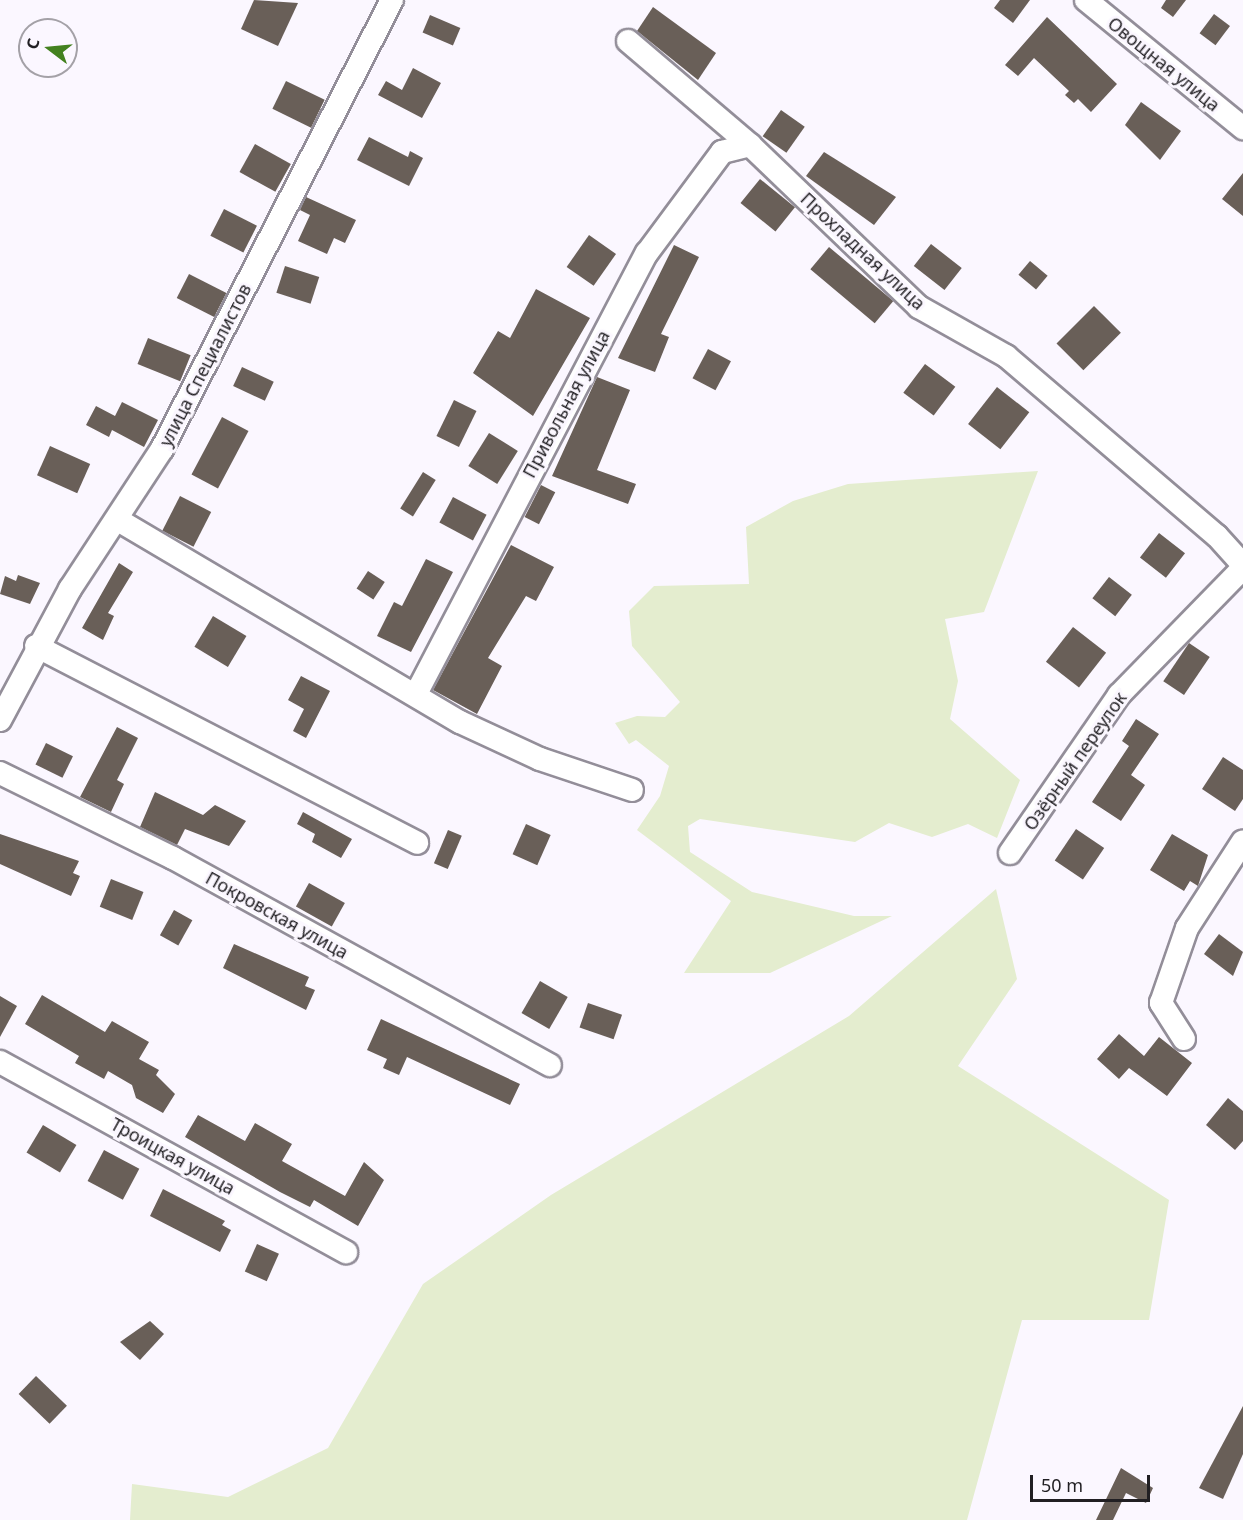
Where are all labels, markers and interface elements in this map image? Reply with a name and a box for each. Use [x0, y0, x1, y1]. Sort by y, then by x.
street label: Овощная улица [1104, 12, 1224, 116]
north arrow [18, 18, 78, 78]
text: С [21, 36, 45, 52]
street label: Прохладная улица [796, 188, 930, 314]
street label: улица Специалистов [155, 280, 255, 450]
street label: Привольная улица [518, 327, 614, 481]
street label: Озёрный переулок [1019, 688, 1131, 834]
street label: Покровская улица [202, 867, 352, 963]
street label: Троицкая улица [107, 1113, 239, 1199]
scale bar [1033, 1463, 1153, 1501]
text: 50 m [1041, 1473, 1083, 1497]

